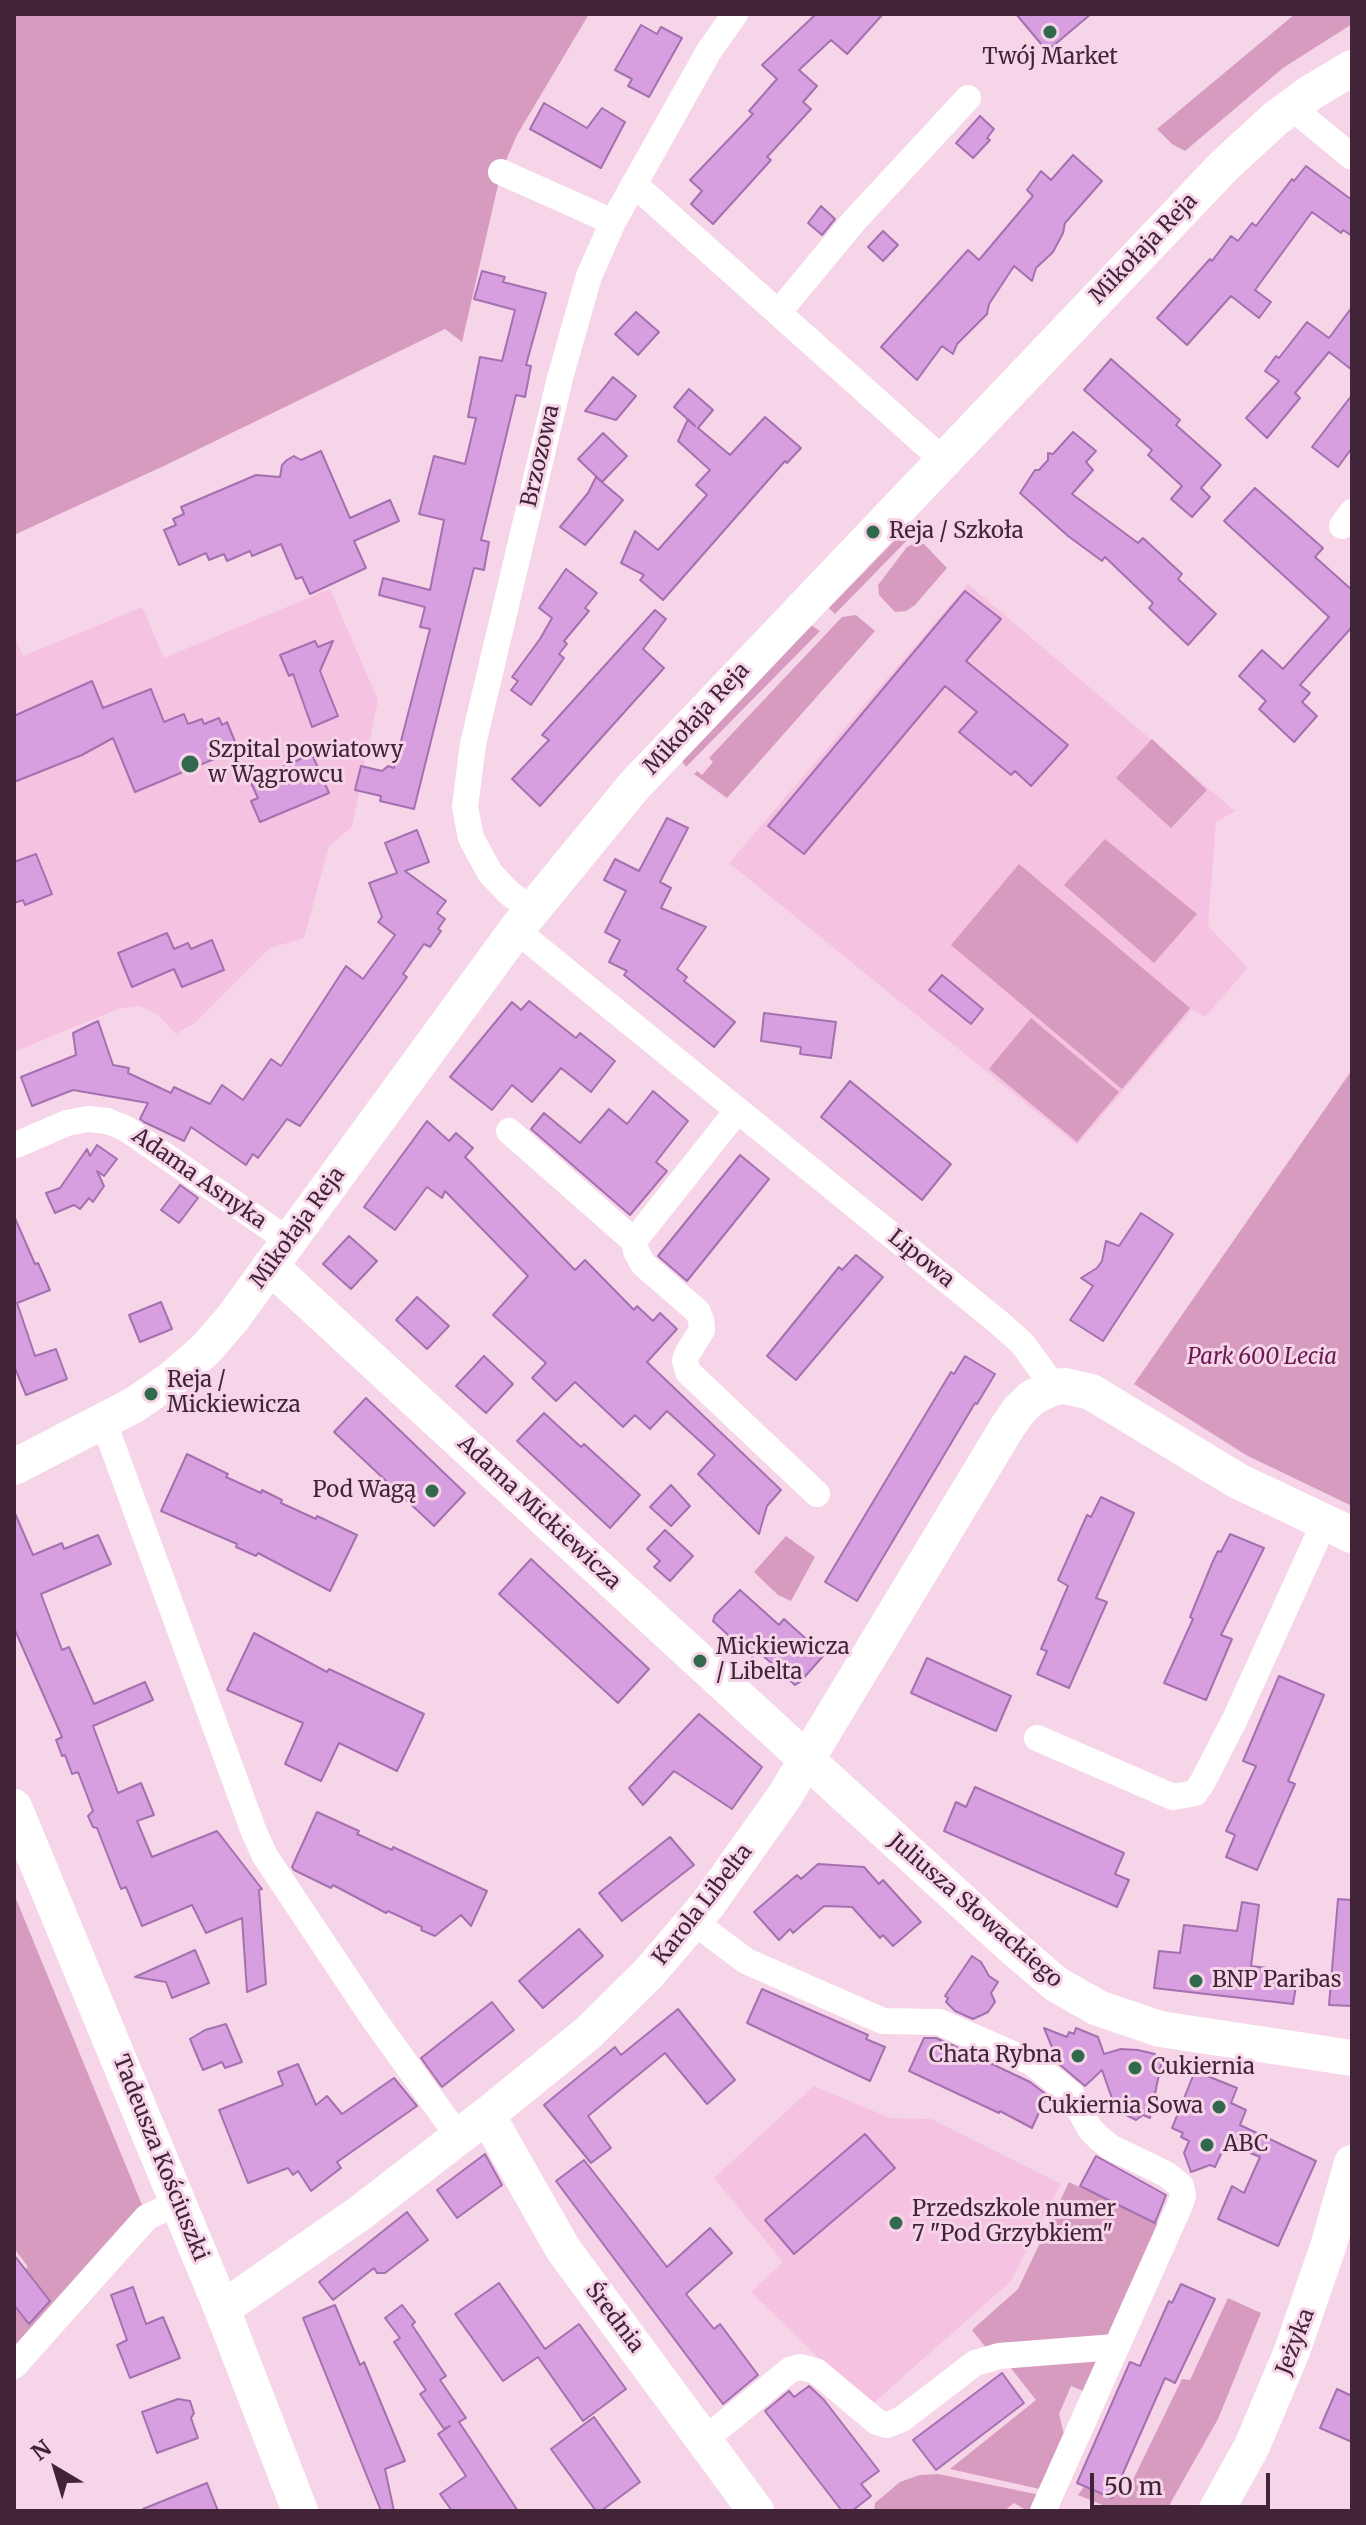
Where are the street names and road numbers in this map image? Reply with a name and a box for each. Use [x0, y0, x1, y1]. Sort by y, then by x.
street label: Mikołaja Reja [1085, 188, 1203, 310]
street label: Brzozowa [516, 402, 566, 510]
street label: Mikołaja Reja [639, 658, 755, 780]
street label: Adama Asnyka [127, 1123, 271, 1235]
street label: Mikołaja Reja [245, 1162, 351, 1294]
street label: Lipowa [883, 1224, 959, 1294]
street label: Adama Mickiewicza [452, 1431, 626, 1595]
street label: Juliusza Słowackiego [883, 1828, 1067, 1994]
street label: Karola Libelta [648, 1839, 758, 1971]
street label: Tadeusza Kościuszki [107, 2051, 213, 2265]
street label: Średnia [579, 2278, 649, 2358]
street label: Jeżyka [1271, 2305, 1321, 2379]

